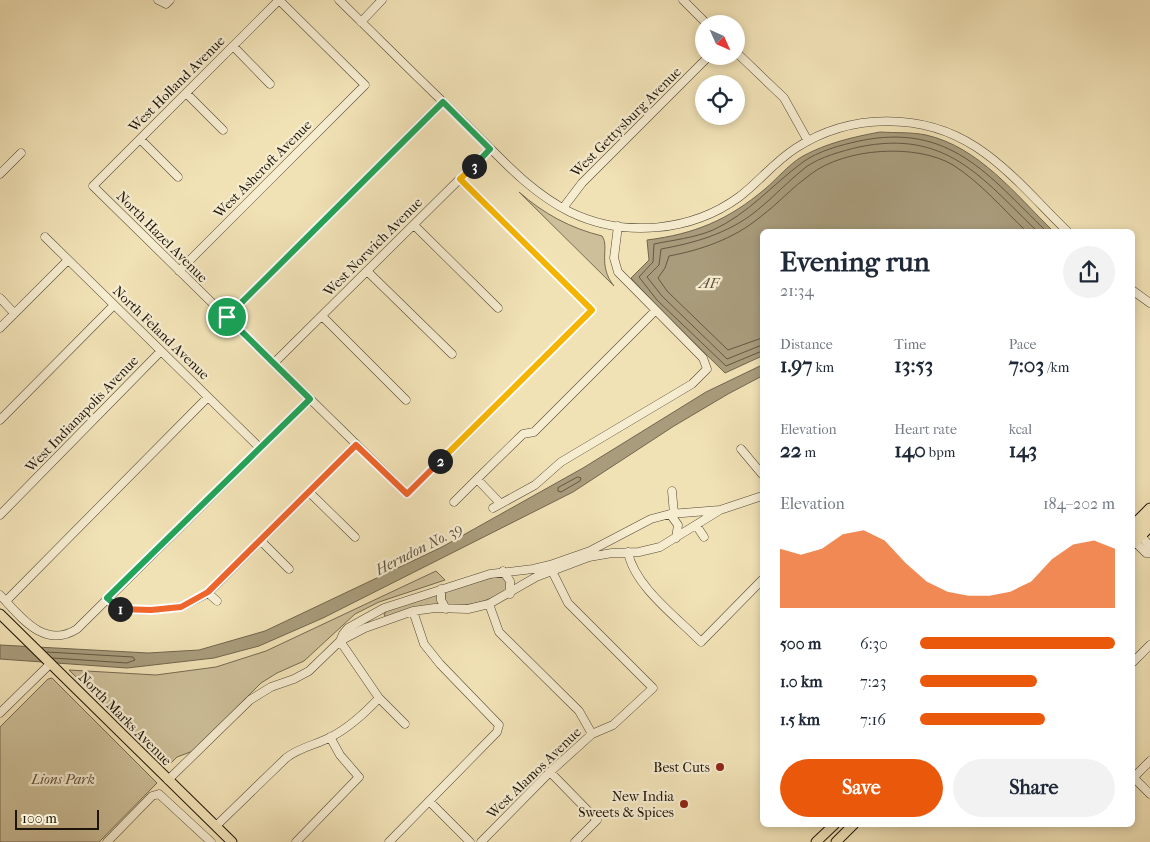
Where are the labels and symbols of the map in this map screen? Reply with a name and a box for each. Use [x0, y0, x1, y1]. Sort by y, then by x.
north arrow [695, 15, 745, 65]
street label: West Holland Avenue [125, 32, 229, 136]
street label: West Gettysburg Avenue [567, 63, 685, 181]
street label: West Ashcroft Avenue [210, 116, 316, 222]
pin: 3 [462, 154, 486, 178]
street label: North Hazel Avenue [113, 188, 211, 286]
street label: West Norwich Avenue [319, 194, 426, 301]
water label: AF [697, 274, 721, 292]
street label: North Feland Avenue [109, 282, 213, 384]
pin [206, 296, 248, 338]
street label: West Indianapolis Avenue [21, 352, 142, 476]
pin: 2 [428, 448, 452, 474]
water label: Herndon No. 39 [371, 519, 466, 579]
pin: 1 [108, 596, 132, 622]
street label: North Marks Avenue [75, 669, 175, 769]
street label: West Alamos Avenue [483, 724, 585, 823]
place label: Best Cuts [653, 759, 710, 776]
marker: Best Cuts [714, 761, 726, 773]
park label: Lions Park [30, 771, 95, 788]
place label: New India Sweets & Spices [578, 788, 675, 821]
marker: New India Sweets & Spices [678, 798, 690, 810]
scale bar [15, 807, 99, 830]

